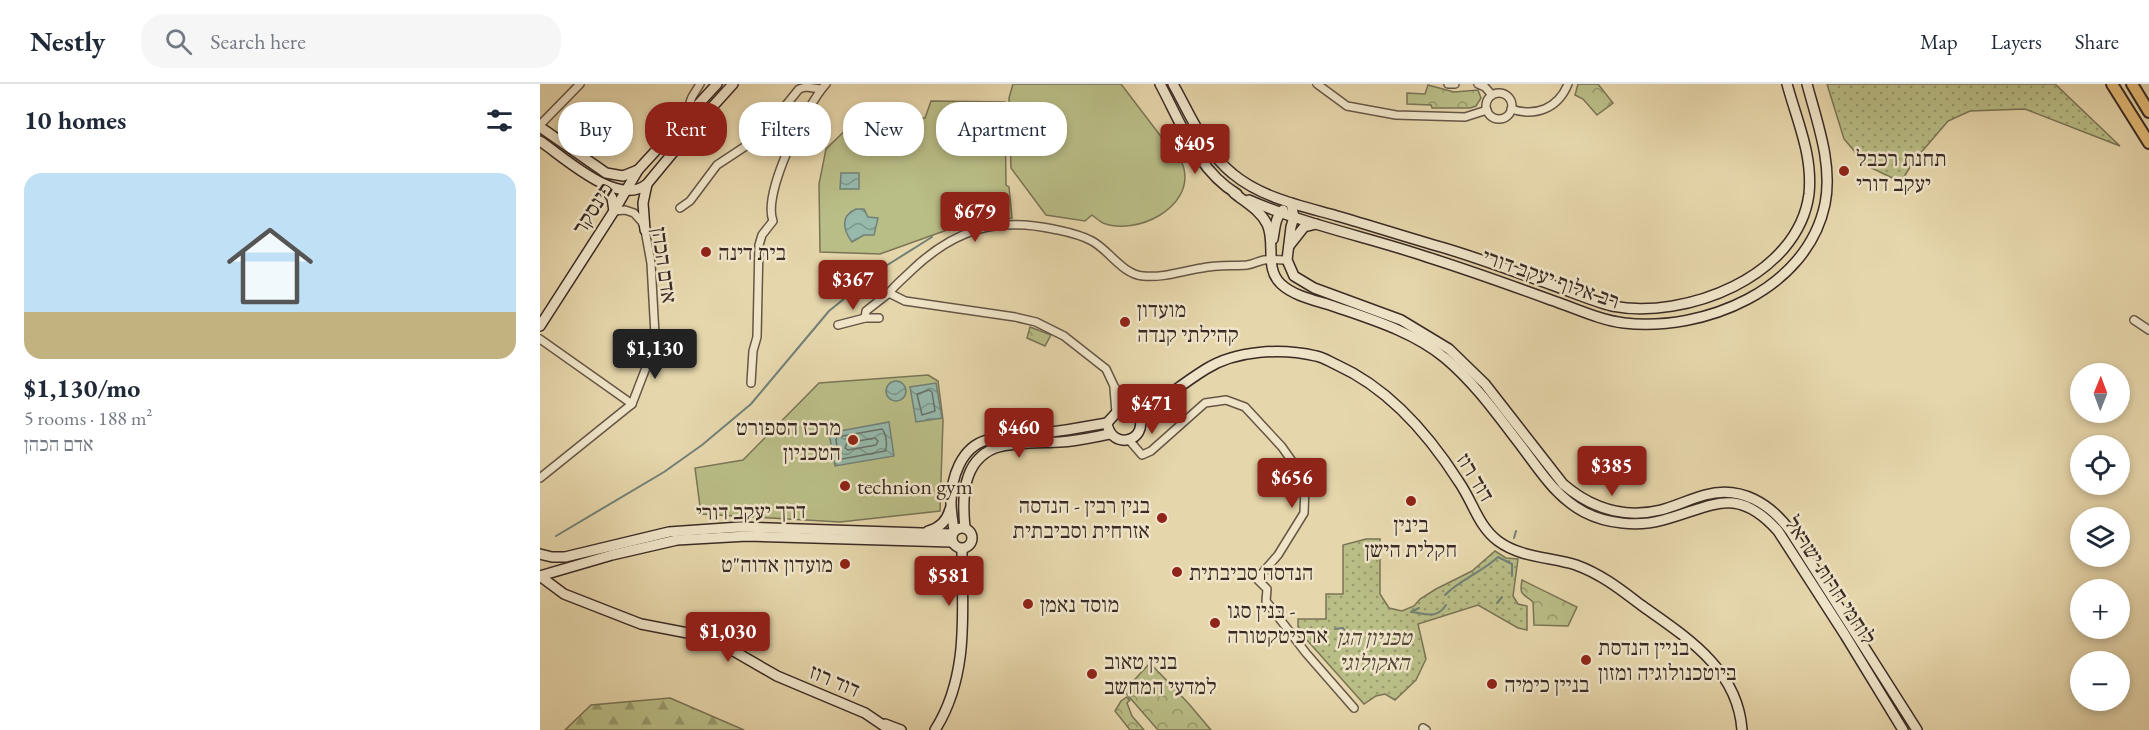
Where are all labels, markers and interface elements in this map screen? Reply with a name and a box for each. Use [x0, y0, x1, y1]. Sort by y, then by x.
search box [141, 14, 561, 68]
text: Nestly [30, 23, 105, 59]
icon: search [162, 25, 195, 58]
text: Search here [210, 27, 306, 56]
text: Map [1920, 28, 1958, 55]
text: Layers [1991, 28, 2042, 55]
text: Share [2075, 28, 2119, 55]
chip: Buy [558, 102, 633, 156]
chip: Rent [645, 102, 727, 156]
chip: Filters [739, 102, 831, 156]
chip: New [843, 102, 924, 156]
chip: Apartment [936, 102, 1067, 156]
text: 10 homes [24, 103, 126, 137]
icon: filters [483, 104, 516, 137]
pin: $405 [1159, 124, 1231, 175]
text: $405 [1175, 130, 1215, 156]
place label: תחנת רכבל יעקב דורי [1856, 144, 1947, 198]
marker: תחנת רכבל יעקב דורי [1837, 164, 1851, 178]
street label: פינסקר [565, 177, 620, 240]
pin: $679 [939, 192, 1011, 243]
text: $679 [955, 198, 995, 224]
icon: home [216, 212, 324, 320]
street label: אדם הכהן [645, 225, 684, 305]
place label: בית דינה [718, 238, 786, 267]
street label: רב אלוף יעקב דורי [1478, 241, 1624, 316]
marker: בית דינה [699, 245, 713, 259]
pin: $367 [817, 260, 889, 311]
text: $367 [833, 266, 873, 292]
place label: מועדון קהילתי קנדה [1137, 295, 1239, 349]
marker: מועדון קהילתי קנדה [1118, 315, 1132, 329]
pin: $1,130 [606, 329, 704, 380]
text: $1,130 [627, 335, 683, 361]
north arrow [2070, 363, 2130, 423]
map controls [2070, 363, 2130, 711]
text: $1,130/mo [24, 371, 140, 405]
pin: $471 [1116, 384, 1188, 435]
text: $471 [1132, 390, 1172, 416]
text: 5 rooms · 188 m² [24, 405, 152, 431]
pin: $460 [983, 408, 1055, 459]
place label: מרכז הספורט הטכניון [736, 413, 841, 467]
text: $460 [999, 414, 1039, 440]
text: אדם הכהן [24, 431, 94, 457]
marker: מרכז הספורט הטכניון [846, 433, 860, 447]
button: locate [2070, 435, 2130, 495]
pin: $385 [1576, 446, 1648, 497]
street label: דוד רוז [1450, 447, 1502, 507]
text: $385 [1592, 452, 1632, 478]
pin: $656 [1256, 458, 1328, 509]
text: $656 [1272, 464, 1312, 490]
place label: technion gym [857, 472, 973, 501]
marker: technion gym [838, 479, 852, 493]
place label: בנין רבין - הנדסה אזרחית וסביבתית [1013, 491, 1150, 545]
marker: בינין חקלית הישן [1404, 494, 1418, 508]
street label: דרך יעקב דורי [696, 496, 806, 527]
button: layers [2070, 507, 2130, 567]
place label: בינין חקלית הישן [1365, 510, 1457, 564]
street label: לוחמי חרות ישראל [1778, 510, 1883, 650]
marker: בנין רבין - הנדסה אזרחית וסביבתית [1155, 511, 1169, 525]
place label: מועדון אדוה"ט [721, 550, 833, 579]
pin: $581 [913, 556, 985, 607]
marker: מועדון אדוה"ט [838, 557, 852, 571]
place label: הנדסה סביבתית [1189, 558, 1313, 587]
text: $581 [929, 562, 969, 588]
marker: הנדסה סביבתית [1170, 565, 1184, 579]
button: + [2070, 579, 2130, 639]
place label: מוסד נאמן [1040, 590, 1119, 619]
place label: בנין סגו - ארכיטקטורה [1227, 596, 1328, 650]
marker: מוסד נאמן [1021, 597, 1035, 611]
pin: $1,030 [679, 612, 777, 663]
marker: בנין סגו - ארכיטקטורה [1208, 616, 1222, 630]
text: $1,030 [700, 618, 756, 644]
park label: טכניון הגן האקולוגי [1336, 623, 1413, 677]
place label: בניין הנדסת ביוטכנולוגיה ומזון [1598, 633, 1737, 687]
place label: בנין טאוב למדעי המחשב [1104, 647, 1217, 701]
button: − [2070, 651, 2130, 711]
marker: בניין הנדסת ביוטכנולוגיה ומזון [1579, 653, 1593, 667]
street label: דוד רוז [805, 657, 865, 704]
marker: בנין טאוב למדעי המחשב [1085, 667, 1099, 681]
place label: בניין כימיה [1504, 670, 1589, 699]
marker: בניין כימיה [1485, 677, 1499, 691]

